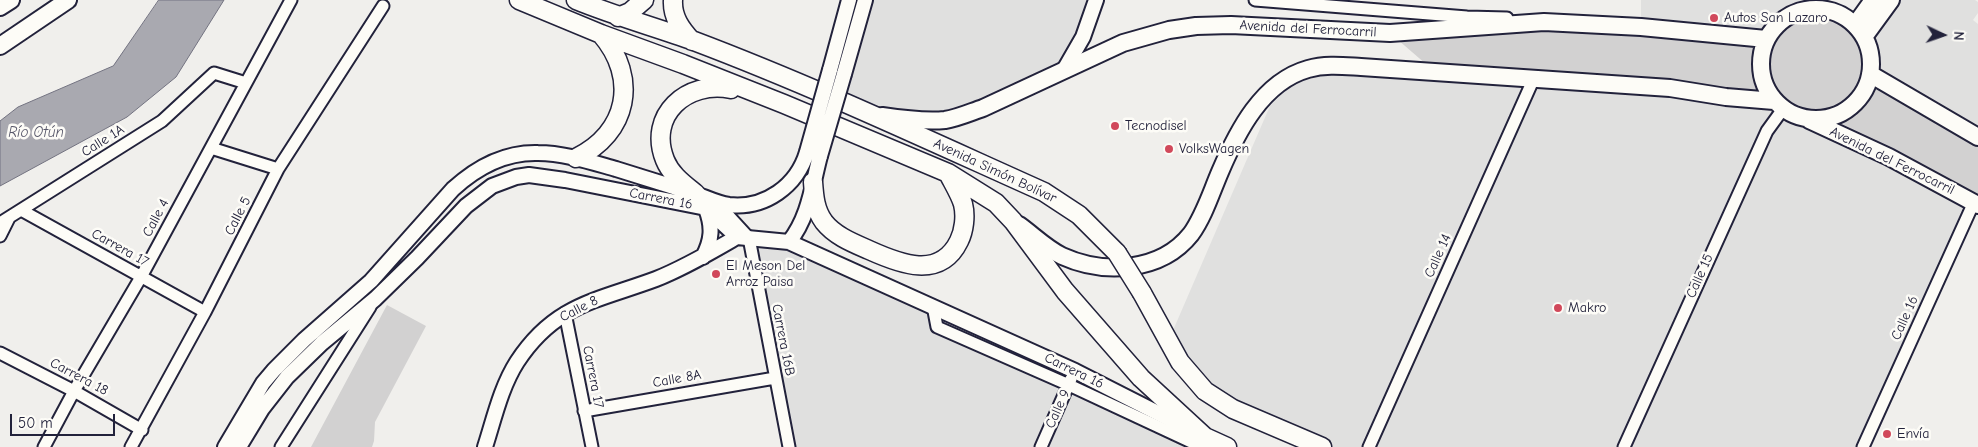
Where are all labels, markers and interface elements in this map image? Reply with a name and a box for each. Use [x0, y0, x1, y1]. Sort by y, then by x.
place label: Autos San Lazaro [1724, 10, 1828, 26]
north arrow [1918, 10, 1968, 60]
marker: Autos San Lazaro [1708, 12, 1720, 24]
street label: Avenida del Ferrocarril [1239, 17, 1377, 41]
text: N [1950, 31, 1967, 41]
place label: Tecnodisel [1125, 118, 1187, 134]
marker: Tecnodisel [1109, 120, 1121, 132]
street label: Calle 1A [78, 121, 128, 161]
street label: Avenida del Ferrocarril [1827, 123, 1957, 199]
water label: Río Otún [8, 124, 64, 142]
street label: Avenida Simón Bolívar [931, 135, 1059, 207]
place label: VolksWagen [1179, 141, 1249, 157]
marker: VolksWagen [1163, 143, 1175, 155]
street label: Carrera 16 [628, 185, 694, 213]
street label: Calle 5 [221, 194, 255, 238]
street label: Calle 4 [139, 196, 173, 240]
street label: Carrera 17 [88, 225, 152, 271]
street label: Calle 14 [1421, 232, 1455, 280]
street label: Calle 15 [1683, 251, 1717, 301]
place label: El Meson Del Arroz Paisa [726, 258, 805, 290]
marker: El Meson Del Arroz Paisa [710, 268, 722, 280]
street label: Calle 8 [557, 292, 601, 326]
street label: Calle 16 [1888, 293, 1922, 343]
place label: Makro [1568, 300, 1606, 316]
marker: Makro [1552, 302, 1564, 314]
street label: Carrera 16B [768, 303, 798, 377]
street label: Carrera 17 [579, 344, 607, 410]
street label: Carrera 16 [1042, 349, 1106, 393]
street label: Carrera 18 [47, 355, 111, 399]
street label: Calle 8A [651, 366, 703, 392]
street label: Calle 9 [1042, 387, 1074, 431]
scale bar [12, 404, 118, 436]
text: 50 m [18, 414, 53, 432]
place label: Envía [1897, 426, 1929, 442]
marker: Envía [1881, 428, 1893, 440]

